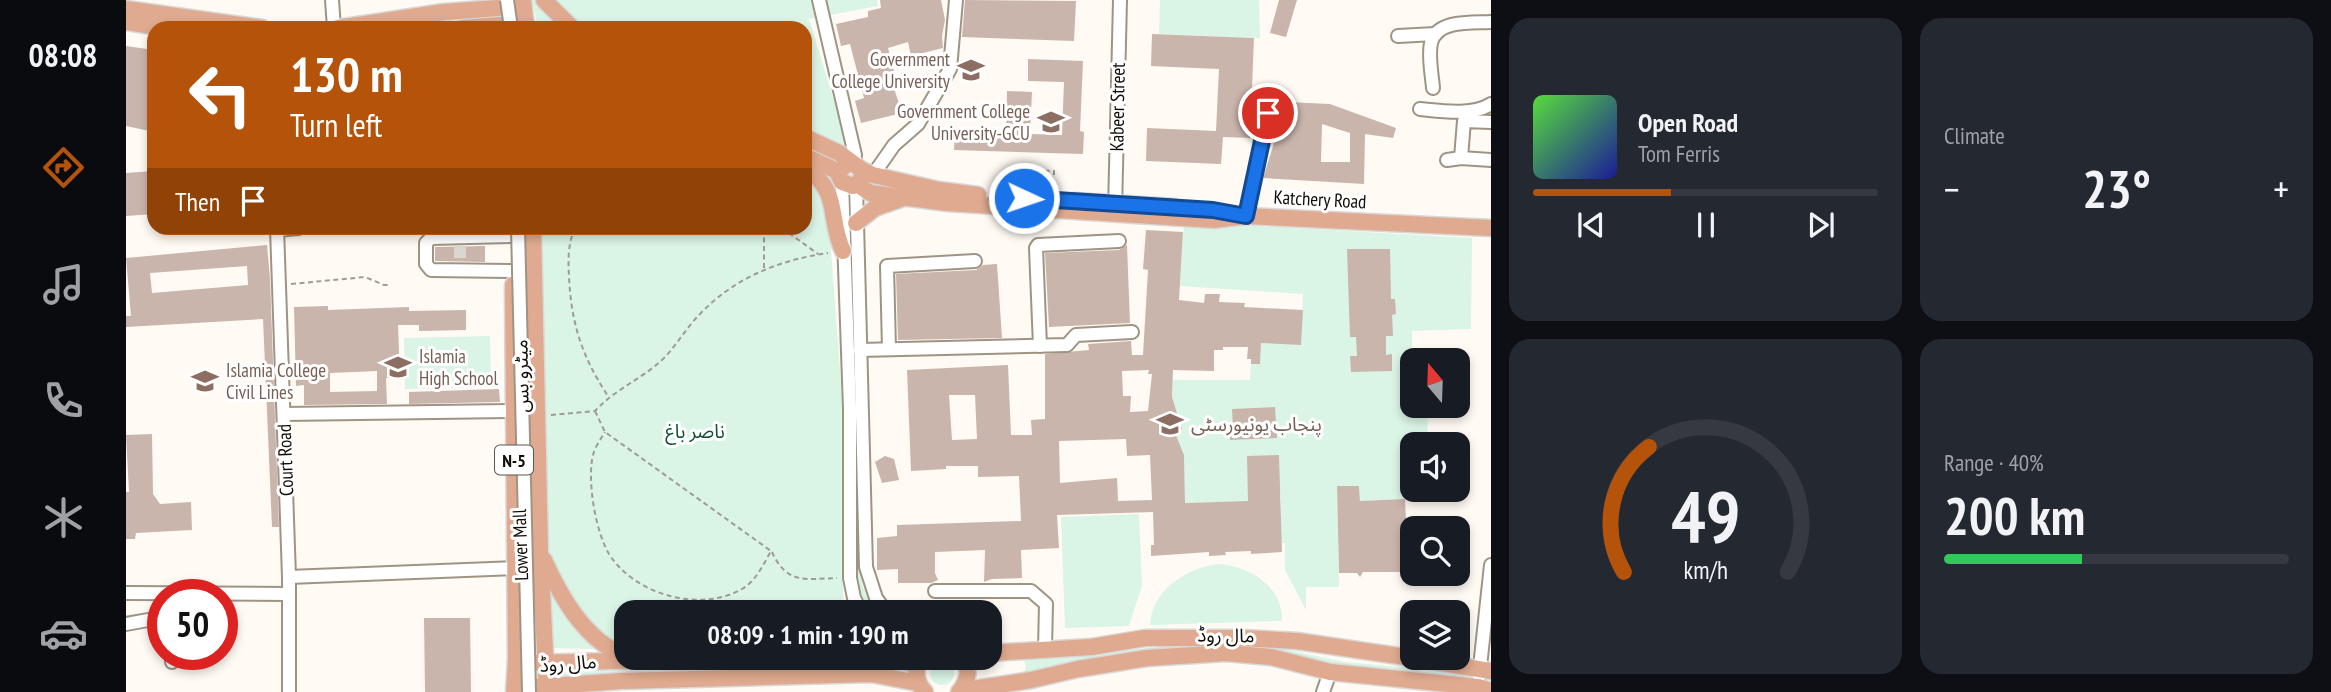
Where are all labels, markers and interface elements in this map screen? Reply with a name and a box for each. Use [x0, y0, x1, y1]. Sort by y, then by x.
text: 08:08 [28, 34, 98, 76]
text: 130 m [290, 42, 403, 106]
place label: Government College University [831, 47, 951, 93]
icon: left [175, 49, 266, 140]
school or university icon: Government College University [956, 55, 986, 85]
street label: Kabeer Street [1104, 62, 1130, 152]
pin [1238, 83, 1298, 143]
icon: arrive [1249, 94, 1287, 132]
place label: Government College University-GCU [897, 99, 1030, 145]
text: Turn left [290, 104, 382, 146]
text: Open Road [1638, 106, 1738, 139]
school or university icon: Government College University-GCU [1036, 107, 1066, 137]
text: Climate [1944, 121, 2005, 150]
text: Tom Ferris [1638, 139, 1720, 168]
icon: directions [39, 143, 88, 192]
text: 23° [2082, 155, 2151, 222]
position arrow [987, 161, 1061, 235]
text: − [1944, 164, 1960, 213]
text: + [2273, 164, 2289, 213]
icon: arrive [234, 182, 272, 220]
text: Then [175, 185, 220, 218]
street label: Katchery Road [1273, 185, 1367, 213]
icon: previous [1572, 206, 1610, 244]
icon: pause [1687, 206, 1725, 244]
icon: next [1802, 206, 1840, 244]
icon: music [39, 260, 88, 309]
street label: میٹرو بس [508, 339, 534, 413]
place label: Islamia High School [419, 344, 499, 390]
north arrow [1400, 348, 1470, 418]
map controls [1400, 348, 1470, 670]
school or university icon: Islamia High School [383, 352, 413, 382]
place label: Islamia College Civil Lines [226, 358, 326, 404]
school or university icon: Islamia College Civil Lines [190, 366, 220, 396]
icon: phone [39, 376, 88, 425]
school or university icon: پنجاب یونیورسٹی [1155, 409, 1185, 439]
place label: پنجاب یونیورسٹی [1191, 412, 1322, 437]
park label: ناصر باغ [665, 419, 725, 445]
street label: Court Road [272, 424, 298, 496]
button: sound [1400, 432, 1470, 502]
road number: N-5 [495, 446, 533, 474]
text: Range · 40% [1944, 448, 2044, 477]
text: 49 [1671, 469, 1740, 563]
text: 200 km [1944, 482, 2085, 549]
icon: climate [39, 493, 88, 542]
street label: Lower Mall [507, 508, 533, 581]
button: search [1400, 516, 1470, 586]
text: km/h [1683, 554, 1728, 586]
speed limit sign: 50 [147, 579, 238, 670]
button: layers [1400, 600, 1470, 670]
icon: car [39, 609, 88, 658]
text: 08:09 · 1 min · 190 m [708, 618, 908, 651]
street label: مال روڈ [1197, 623, 1255, 647]
street label: مال روڈ [539, 649, 597, 677]

